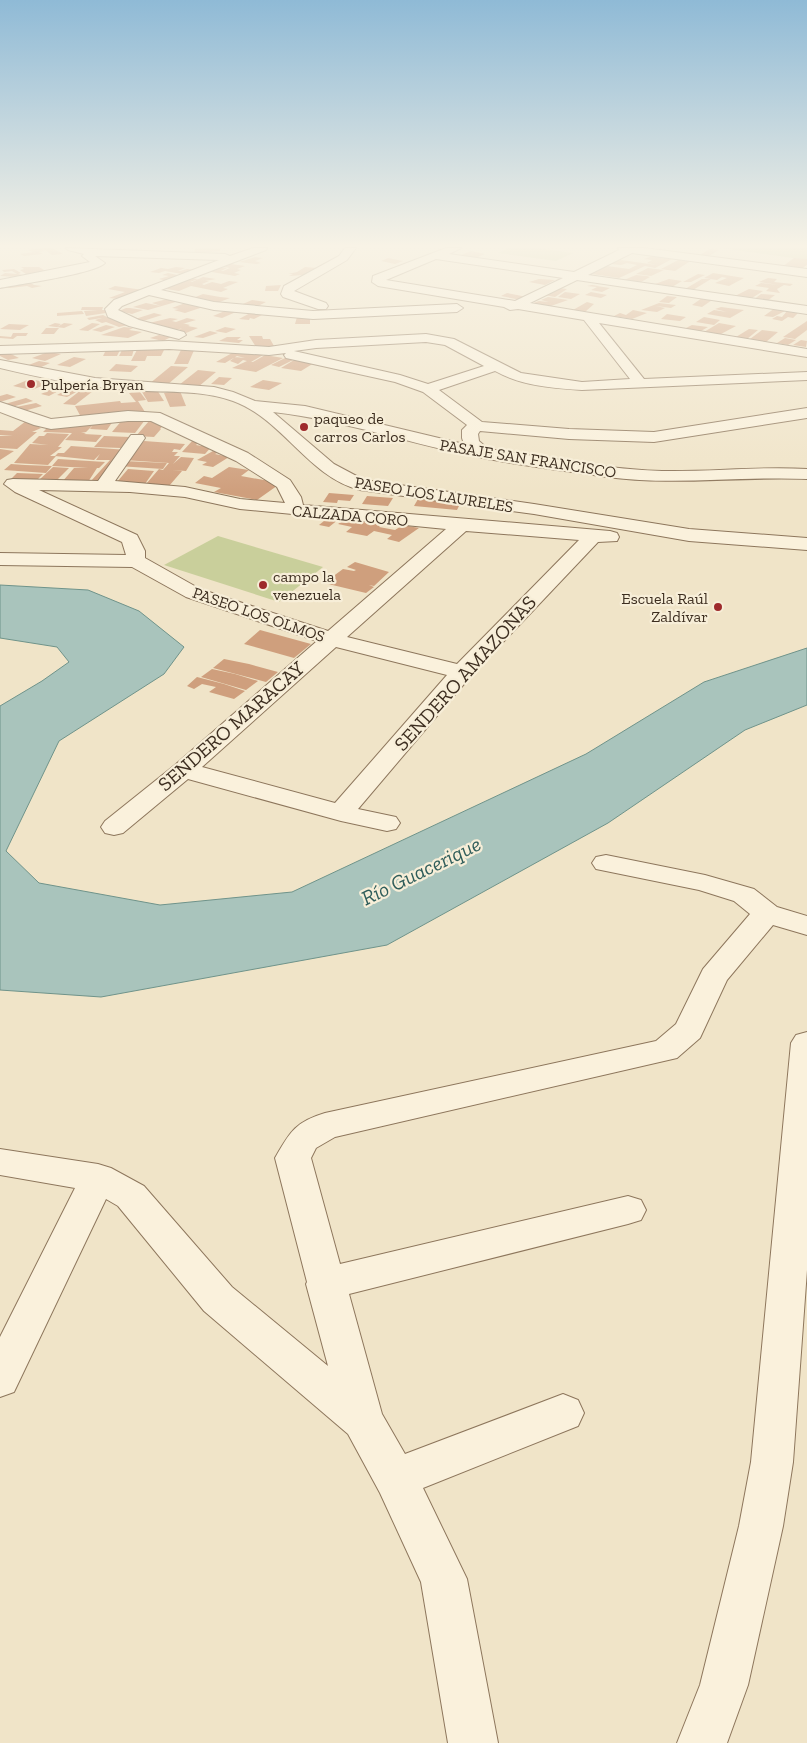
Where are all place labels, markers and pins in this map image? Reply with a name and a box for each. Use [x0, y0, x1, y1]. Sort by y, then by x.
place label: Pulpería Bryan [41, 375, 145, 394]
marker: Pulpería Bryan [25, 378, 37, 390]
place label: paqueo de carros Carlos [314, 409, 406, 446]
marker: paqueo de carros Carlos [298, 421, 310, 433]
place label: campo la venezuela [273, 567, 341, 604]
marker: campo la venezuela [257, 579, 269, 591]
place label: Escuela Raúl Zaldívar [621, 589, 708, 626]
marker: Escuela Raúl Zaldívar [712, 601, 724, 613]

